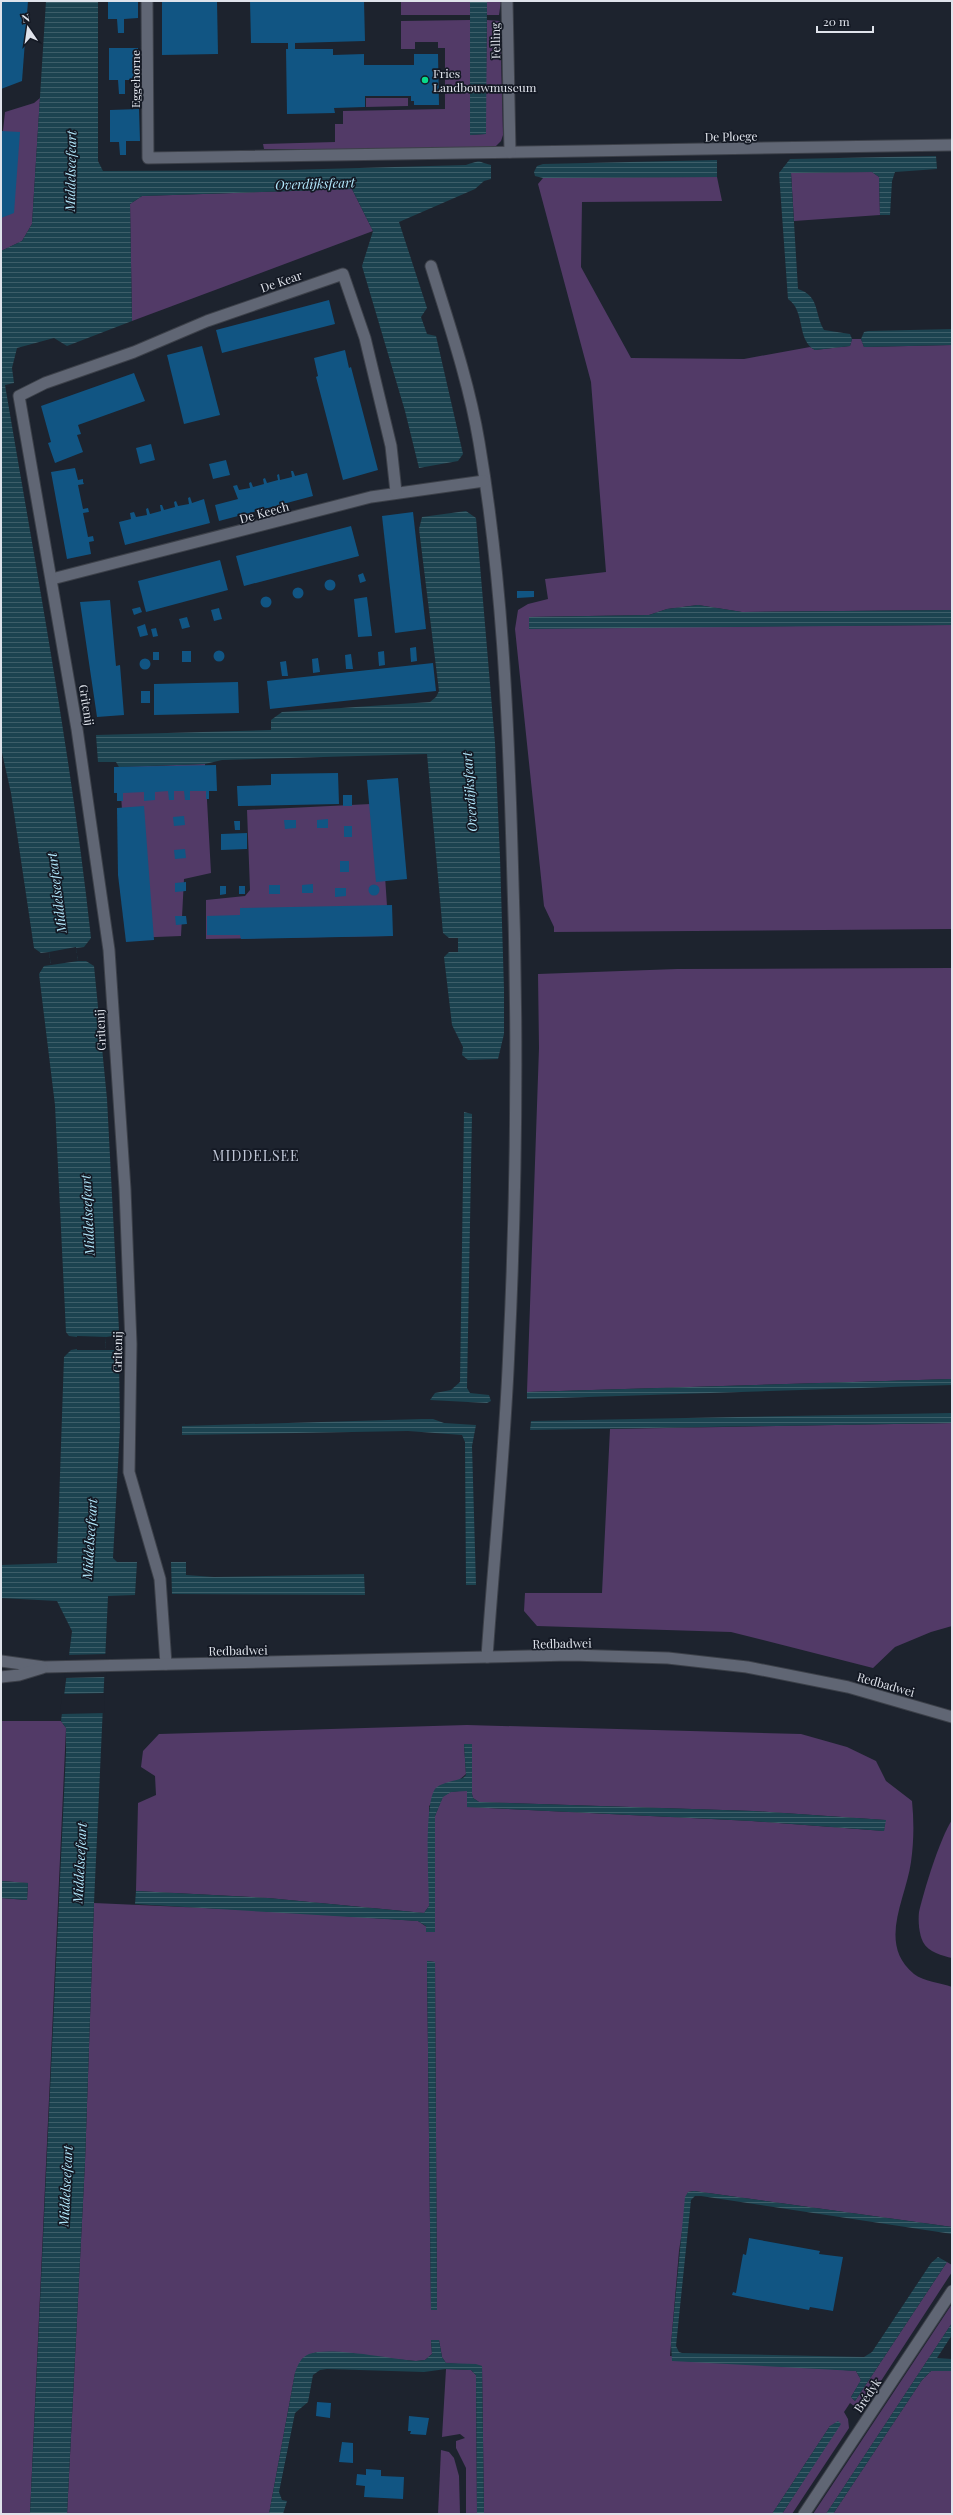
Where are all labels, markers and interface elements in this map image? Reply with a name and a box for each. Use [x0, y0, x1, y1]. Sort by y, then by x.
north arrow [8, 8, 48, 48]
scale bar [817, 8, 873, 34]
text: N [20, 10, 31, 26]
text: 20 m [823, 13, 850, 29]
street label: Felling [487, 22, 503, 59]
street label: Eggehorne [127, 50, 143, 108]
place label: Fries Landbouwmuseum [433, 65, 537, 95]
marker: Fries Landbouwmuseum [420, 75, 430, 85]
street label: De Ploege [704, 128, 758, 144]
water label: Middelseefeart [61, 130, 79, 213]
water label: Overdijksfeart [275, 173, 356, 193]
street label: De Kear [258, 266, 305, 296]
street label: De Keech [237, 498, 291, 526]
street label: Gritenij [76, 683, 98, 727]
water label: Overdijksfeart [458, 751, 480, 832]
water label: Middelseefeart [43, 851, 69, 935]
street label: Gritenij [91, 1009, 109, 1051]
district label: MIDDELSEE [212, 1146, 300, 1165]
water label: Middelseefeart [76, 1174, 98, 1257]
street label: Gritenij [109, 1331, 125, 1373]
water label: Middelseefeart [78, 1497, 100, 1581]
street label: Redbadwei [532, 1634, 592, 1652]
street label: Redbadwei [208, 1641, 268, 1659]
street label: Redbadwei [855, 1668, 917, 1700]
water label: Middelseefeart [68, 1822, 90, 1905]
water label: Middelseefeart [54, 2145, 76, 2228]
street label: Brédyk [850, 2374, 884, 2415]

